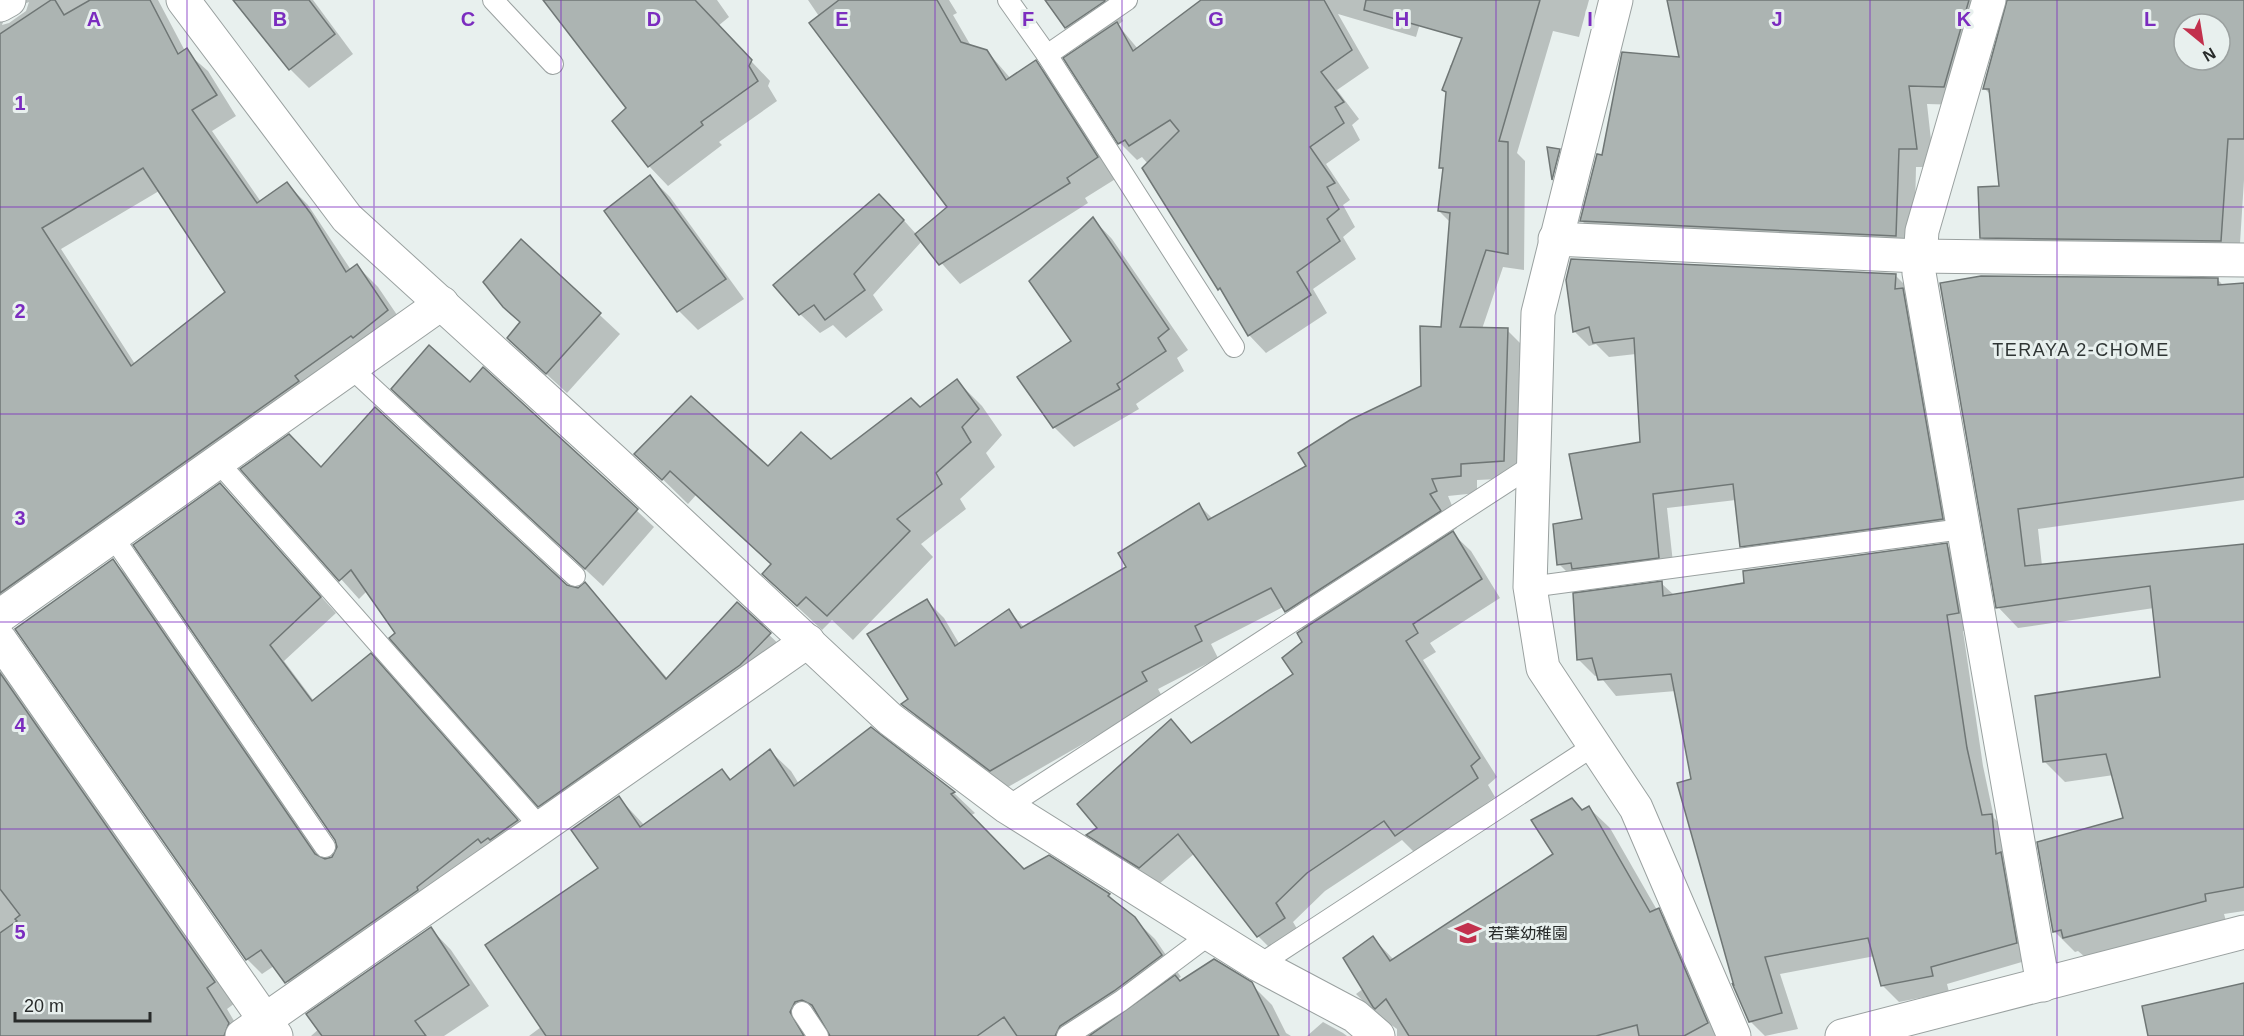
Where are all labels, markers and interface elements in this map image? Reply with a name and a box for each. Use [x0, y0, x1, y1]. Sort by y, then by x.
text: A [87, 8, 101, 30]
text: B [273, 8, 287, 30]
text: C [461, 8, 475, 30]
text: D [647, 8, 661, 30]
text: E [835, 8, 849, 30]
text: F [1022, 8, 1034, 30]
text: G [1208, 8, 1224, 30]
text: H [1395, 8, 1409, 30]
text: I [1587, 8, 1593, 30]
text: J [1771, 8, 1783, 30]
text: K [1957, 8, 1972, 30]
text: L [2144, 8, 2156, 30]
north arrow [2172, 12, 2232, 72]
text: N [2200, 44, 2219, 65]
text: 1 [14, 92, 26, 114]
text: 2 [14, 300, 26, 322]
district label: TERAYA 2-CHOME [1992, 340, 2170, 360]
text: 3 [14, 507, 26, 529]
text: 4 [14, 714, 26, 736]
school or university icon: 若葉幼稚園 [1453, 918, 1483, 948]
text: 5 [14, 921, 26, 943]
place label: 若葉幼稚園 [1488, 925, 1568, 942]
scale bar [15, 985, 150, 1023]
text: 20 m [24, 996, 64, 1016]

